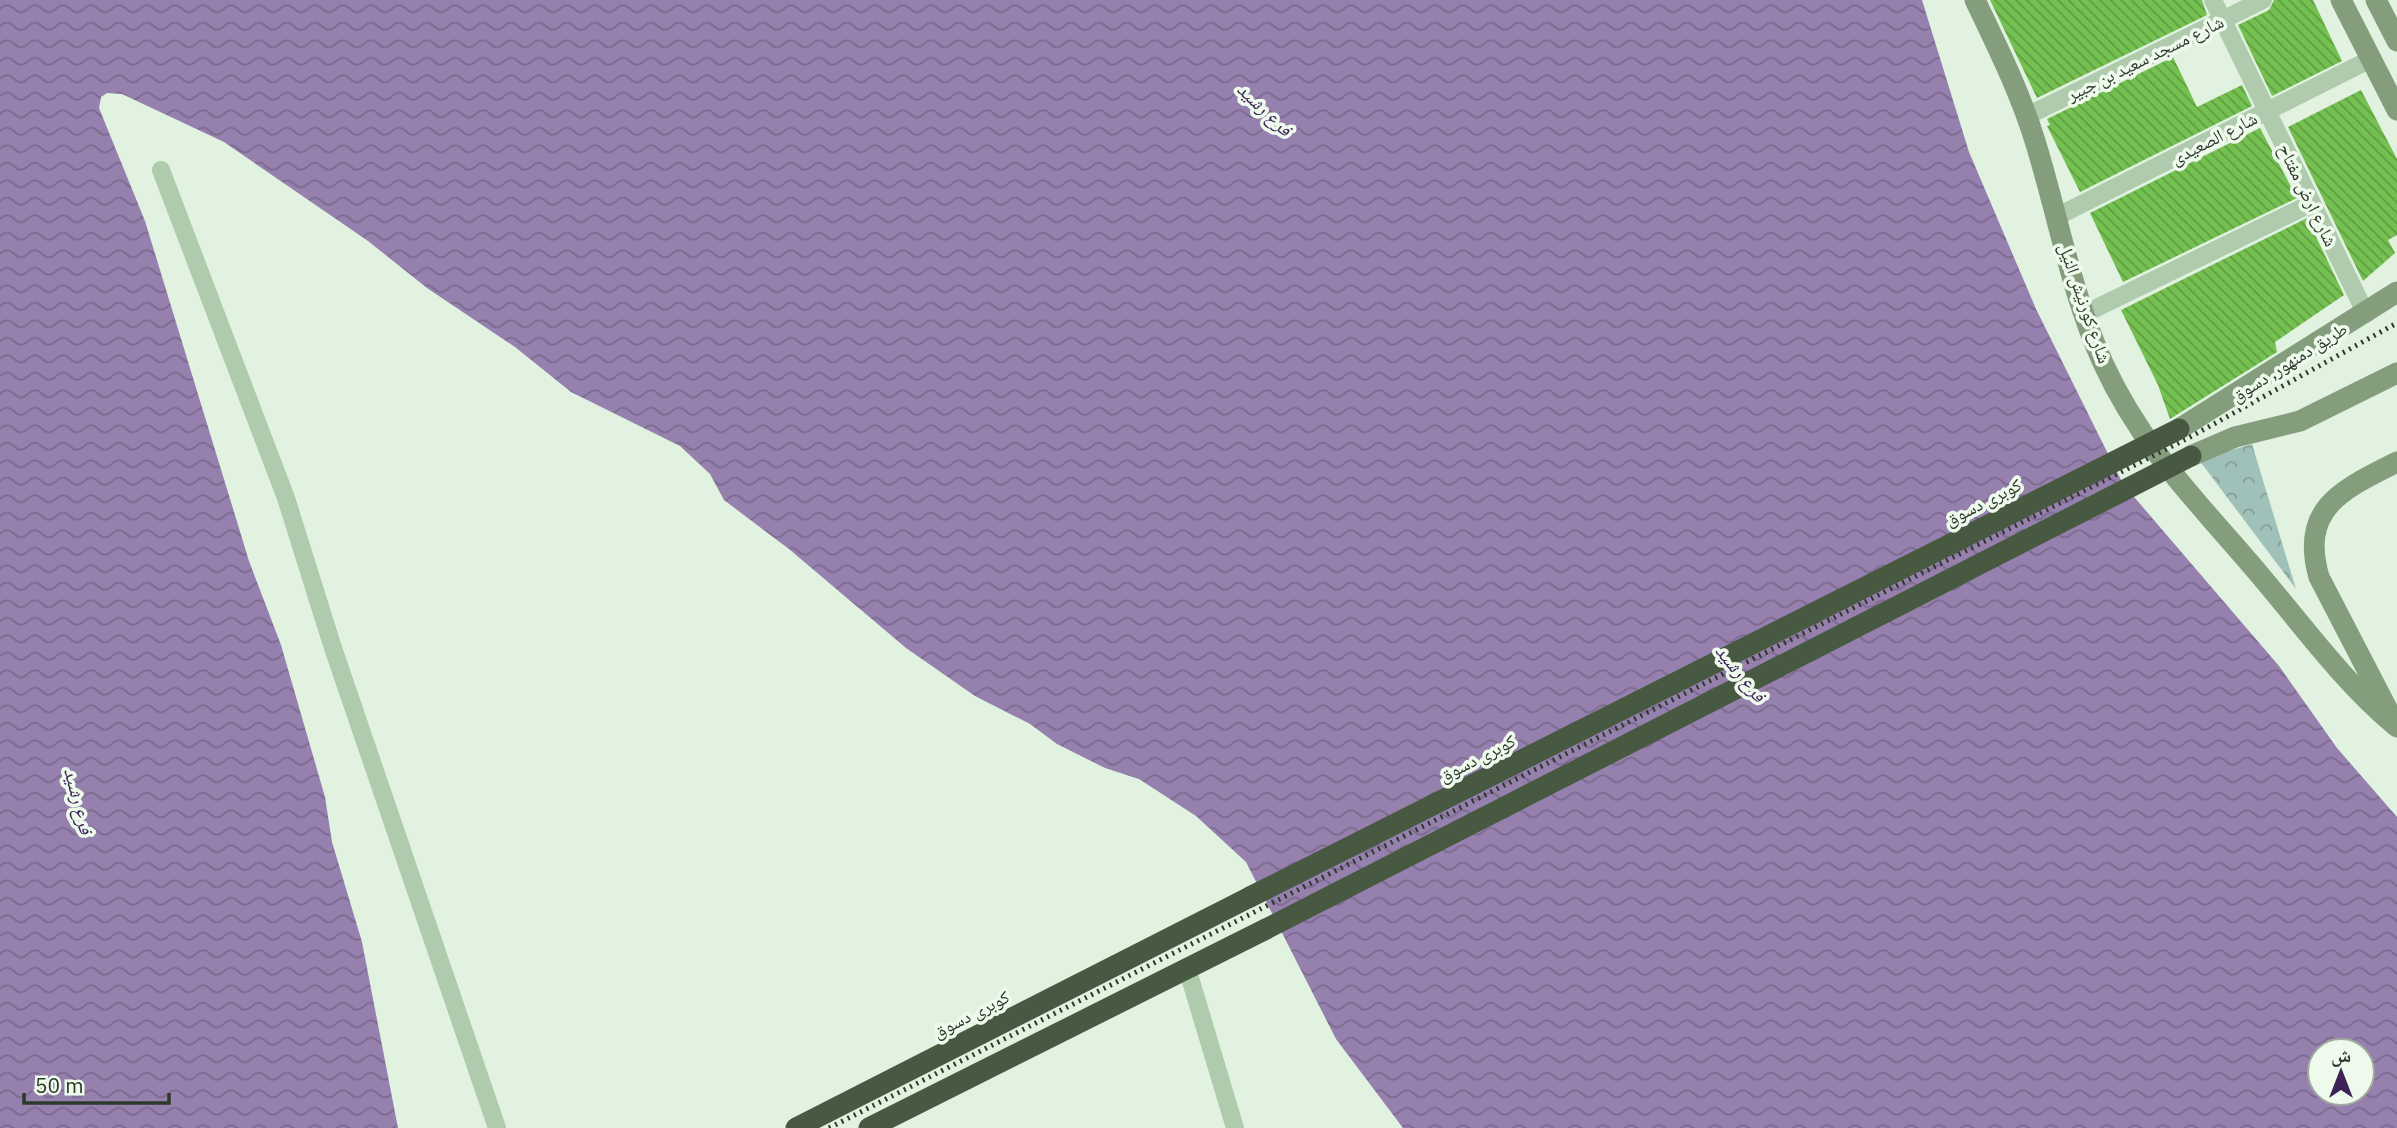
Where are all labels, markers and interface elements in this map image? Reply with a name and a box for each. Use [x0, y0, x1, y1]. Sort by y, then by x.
street label: شارع مسجد سعيد بن جبير [2062, 10, 2227, 107]
water label: فرع رشيد [1232, 77, 1298, 143]
street label: شارع الصعيدى [2167, 106, 2261, 170]
street label: شارع ارض مفتاح [2272, 140, 2343, 251]
street label: شارع كورنيش النيل [2054, 240, 2116, 366]
street label: طريق دمنهور, دسوق [2227, 317, 2351, 407]
street label: كوبرى دسوق [1941, 473, 2026, 531]
water label: فرع رشيد [1710, 639, 1772, 708]
street label: كوبرى دسوق [1435, 729, 1520, 787]
water label: فرع رشيد [58, 765, 99, 838]
street label: كوبرى دسوق [929, 985, 1014, 1043]
north arrow [2306, 1037, 2376, 1107]
text: ش [2331, 1043, 2351, 1067]
scale bar [24, 1062, 170, 1106]
text: 50 m [35, 1071, 84, 1099]

